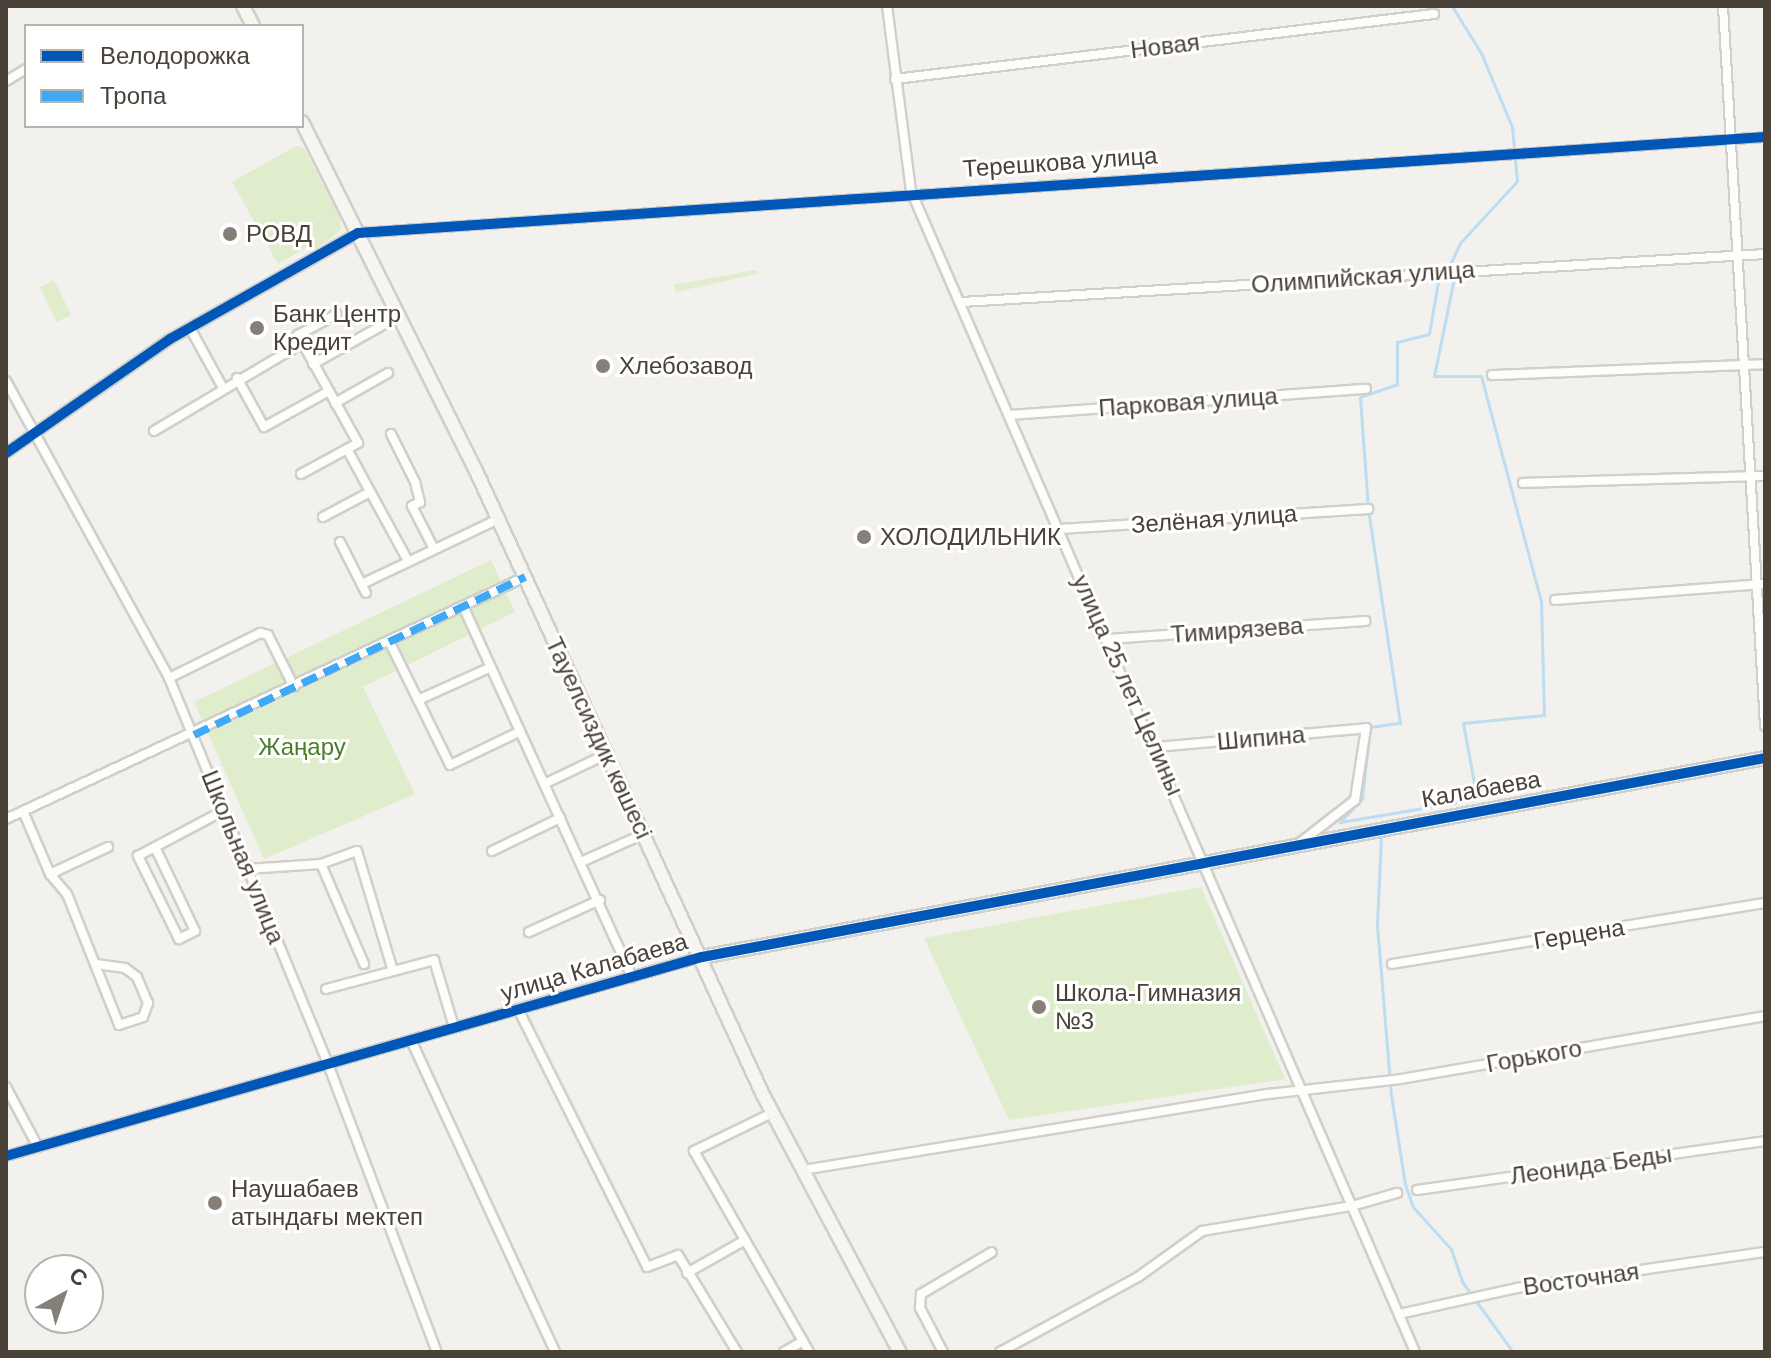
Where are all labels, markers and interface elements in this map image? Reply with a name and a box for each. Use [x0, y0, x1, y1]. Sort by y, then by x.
legend [24, 24, 304, 128]
street label: Новая [1129, 27, 1201, 65]
text: Велодорожка [100, 42, 250, 69]
text: Тропа [100, 82, 166, 109]
street label: Терешкова улица [962, 141, 1158, 183]
place label: РОВД [246, 220, 312, 248]
marker: РОВД [221, 225, 239, 243]
street label: Олимпийская улица [1250, 255, 1476, 299]
place label: Банк Центр Кредит [273, 300, 401, 356]
marker: Банк Центр Кредит [248, 319, 266, 337]
place label: Хлебозавод [619, 352, 753, 380]
marker: Хлебозавод [594, 357, 612, 375]
street label: Парковая улица [1097, 381, 1279, 423]
street label: Зелёная улица [1130, 499, 1298, 539]
place label: ХОЛОДИЛЬНИК [880, 523, 1061, 551]
marker: ХОЛОДИЛЬНИК [855, 528, 873, 546]
street label: улица 25 лет Целины [1066, 570, 1190, 800]
street label: Тимирязева [1170, 611, 1304, 649]
street label: Тауелсиздик көшесі [540, 633, 658, 843]
street label: Шипина [1216, 720, 1306, 756]
park label: Жаңару [258, 733, 346, 761]
street label: Калабаева [1419, 764, 1543, 814]
street label: Школьная улица [195, 766, 291, 948]
street label: Герцена [1532, 913, 1626, 955]
street label: улица Калабаева [497, 927, 691, 1007]
place label: Школа-Гимназия №3 [1055, 979, 1241, 1035]
marker: Школа-Гимназия №3 [1030, 998, 1048, 1016]
street label: Горького [1484, 1033, 1584, 1079]
street label: Леонида Беды [1508, 1139, 1674, 1191]
place label: Наушабаев атындағы мектеп [231, 1175, 423, 1231]
marker: Наушабаев атындағы мектеп [206, 1194, 224, 1212]
north arrow [24, 1254, 104, 1334]
street label: Восточная [1521, 1257, 1641, 1301]
text: С [64, 1262, 93, 1291]

